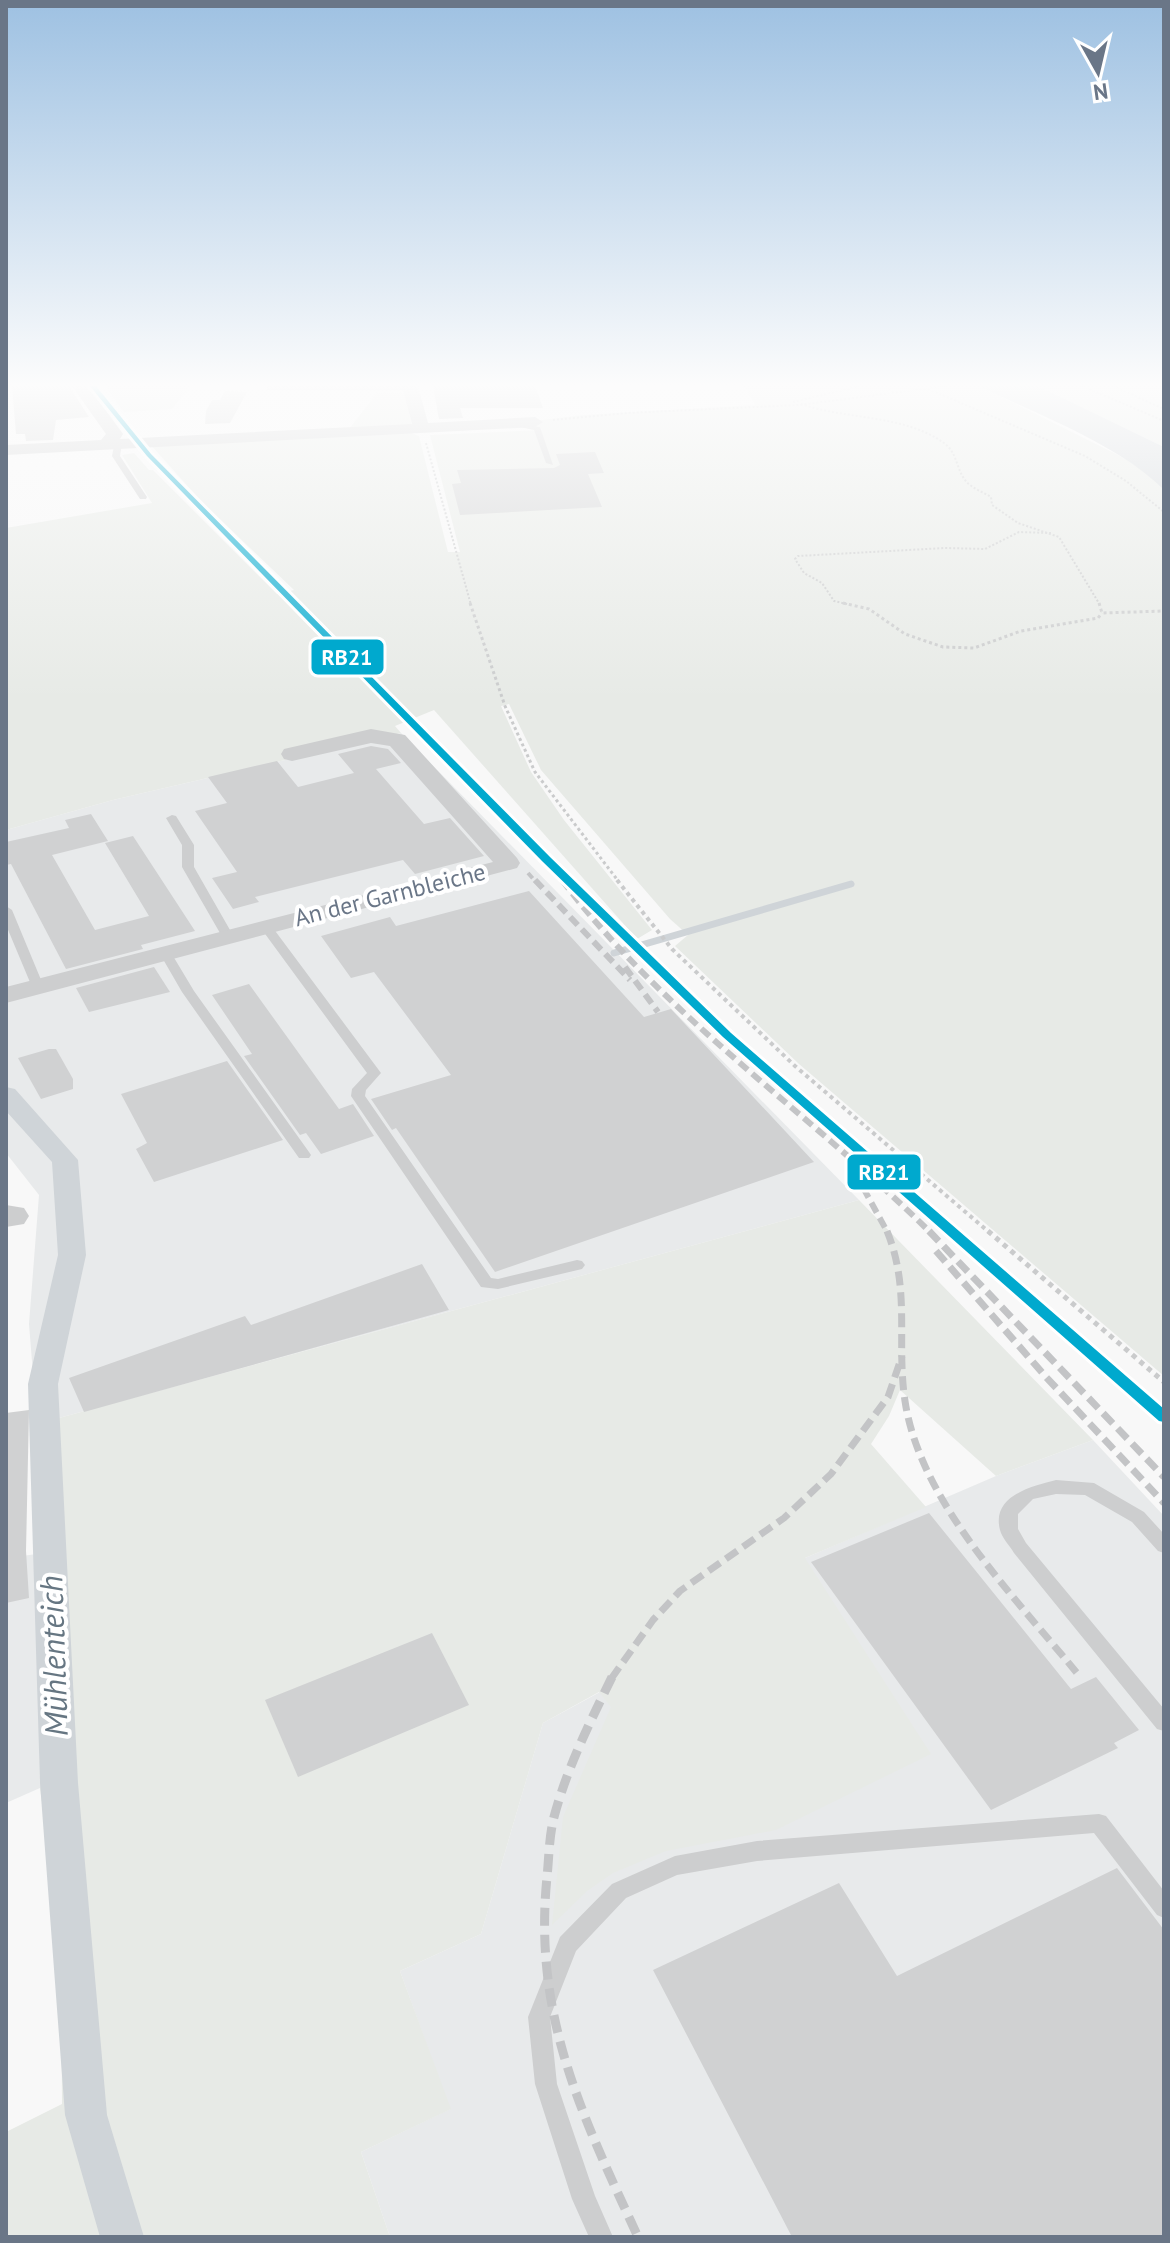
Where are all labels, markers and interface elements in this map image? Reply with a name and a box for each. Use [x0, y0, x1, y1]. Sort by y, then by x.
north arrow [1058, 32, 1138, 112]
text: N [1092, 77, 1110, 107]
line badge: RB21 [310, 638, 385, 676]
text: RB21 [321, 643, 373, 671]
street label: An der Garnbleiche [291, 856, 489, 933]
line badge: RB21 [846, 1153, 922, 1191]
text: RB21 [858, 1158, 910, 1186]
water label: Mühlenteich [29, 1575, 77, 1737]

